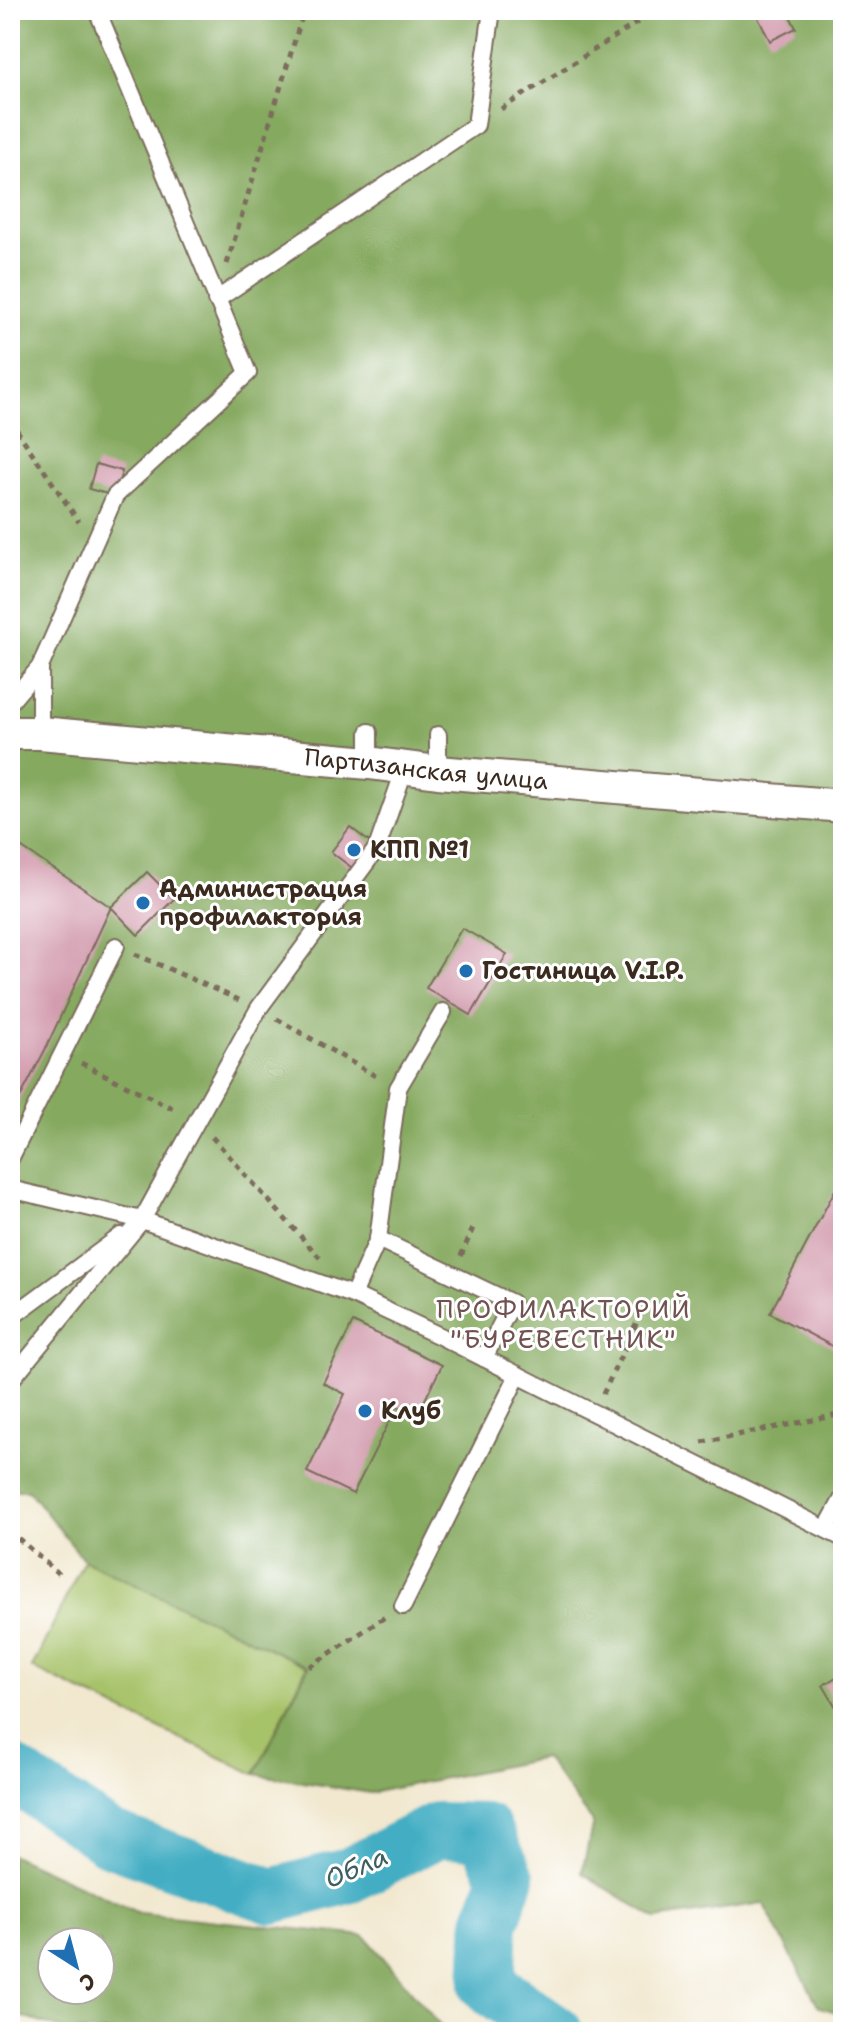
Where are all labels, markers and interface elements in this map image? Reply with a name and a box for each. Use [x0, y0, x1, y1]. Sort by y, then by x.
street label: Партизанская улица [303, 741, 549, 797]
place label: КПП №1 [370, 834, 469, 866]
marker: КПП №1 [345, 841, 363, 859]
place label: Администрация профилактория [159, 873, 367, 933]
marker: Администрация профилактория [134, 894, 152, 912]
place label: Гостиница V.I.P. [482, 955, 684, 987]
marker: Гостиница V.I.P. [457, 962, 475, 980]
district label: ПРОФИЛАКТОРИЙ "БУРЕВЕСТНИК" [436, 1291, 692, 1356]
place label: Клуб [381, 1395, 441, 1427]
marker: Клуб [356, 1402, 374, 1420]
water label: Обла [319, 1838, 393, 1896]
north arrow [36, 1926, 116, 2006]
text: С [73, 1966, 101, 1997]

